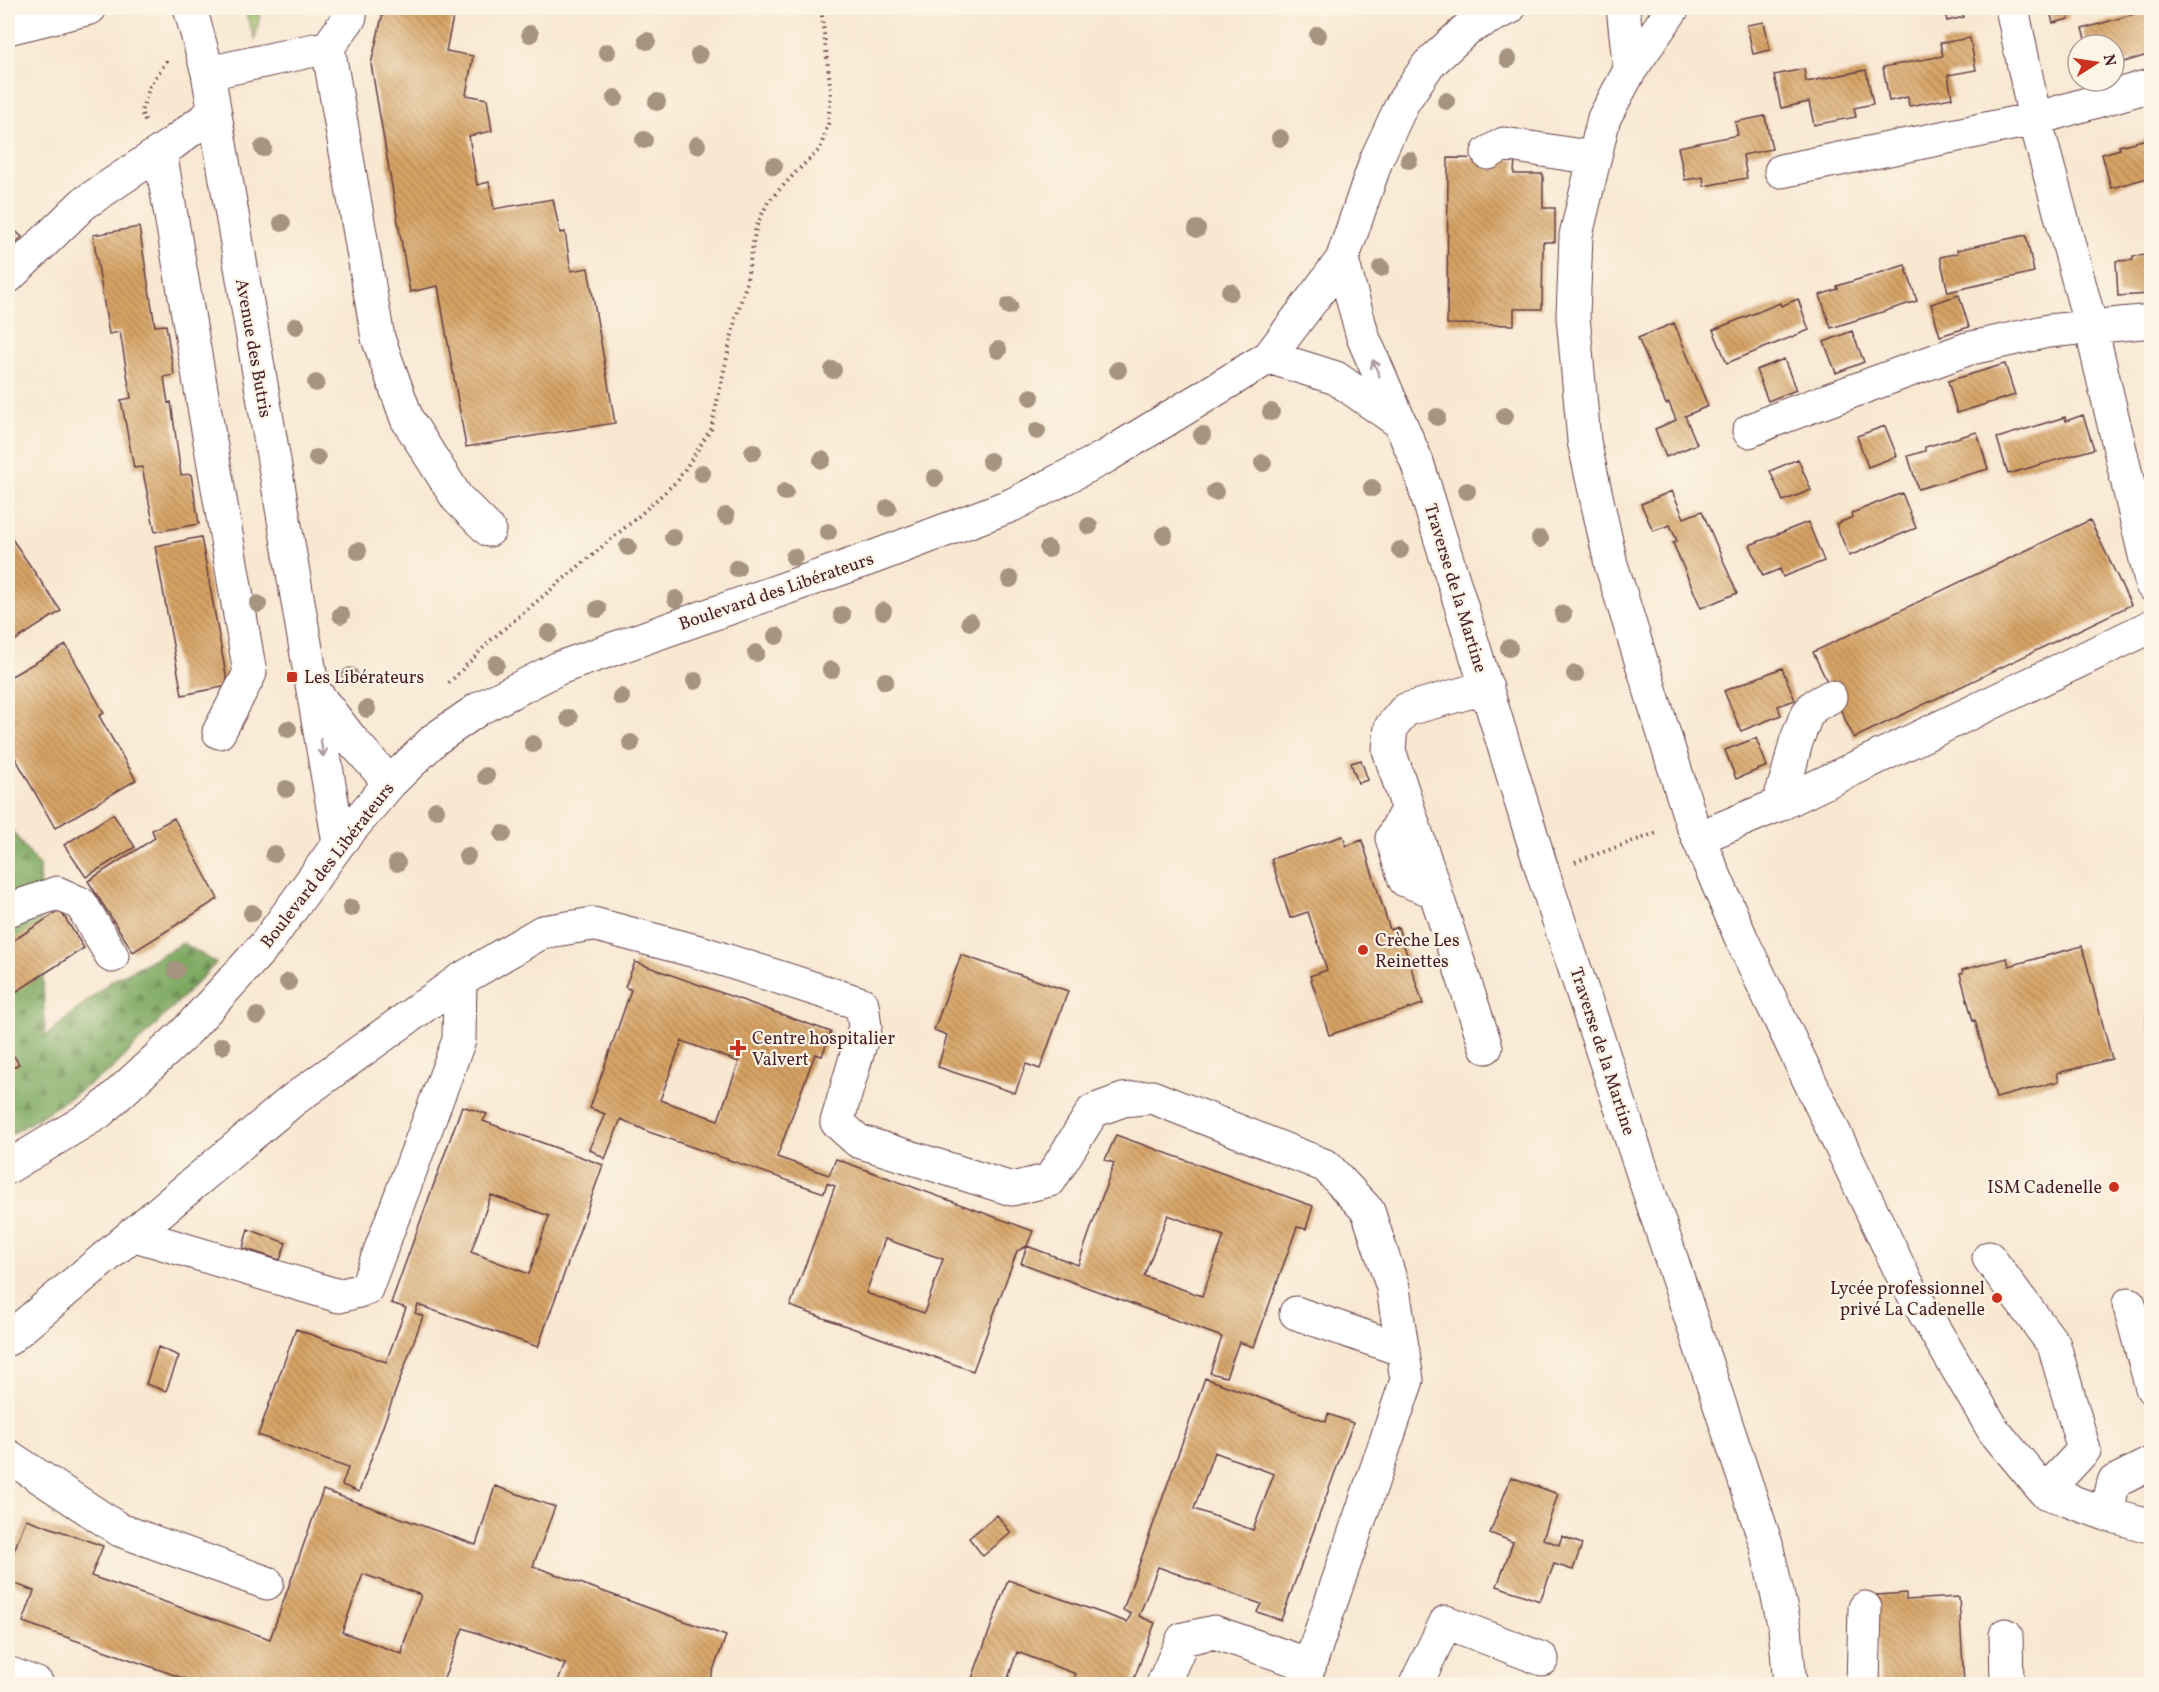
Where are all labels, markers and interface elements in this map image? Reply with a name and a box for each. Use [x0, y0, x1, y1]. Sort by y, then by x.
north arrow [2066, 33, 2126, 93]
text: N [2097, 52, 2121, 69]
street label: Avenue des Butris [228, 277, 277, 420]
one-way arrow [1370, 359, 1381, 378]
street label: Traverse de la Martine [1417, 501, 1492, 676]
street label: Boulevard des Libérateurs [676, 547, 877, 638]
place label: Les Libérateurs [304, 666, 424, 691]
marker: Les Libérateurs [285, 670, 299, 684]
one-way arrow [317, 737, 328, 757]
street label: Boulevard des Libérateurs [255, 778, 401, 954]
place label: Crèche Les Reinettes [1375, 929, 1460, 975]
marker: Crèche Les Reinettes [1356, 943, 1370, 957]
street label: Traverse de la Martine [1563, 964, 1641, 1139]
place label: Centre hospitalier Valvert [752, 1027, 895, 1073]
marker: Centre hospitalier Valvert [729, 1039, 747, 1057]
place label: ISM Cadenelle [1987, 1176, 2102, 1201]
marker: ISM Cadenelle [2107, 1180, 2121, 1194]
place label: Lycée professionnel privé La Cadenelle [1830, 1277, 1985, 1323]
marker: Lycée professionnel privé La Cadenelle [1990, 1291, 2004, 1305]

